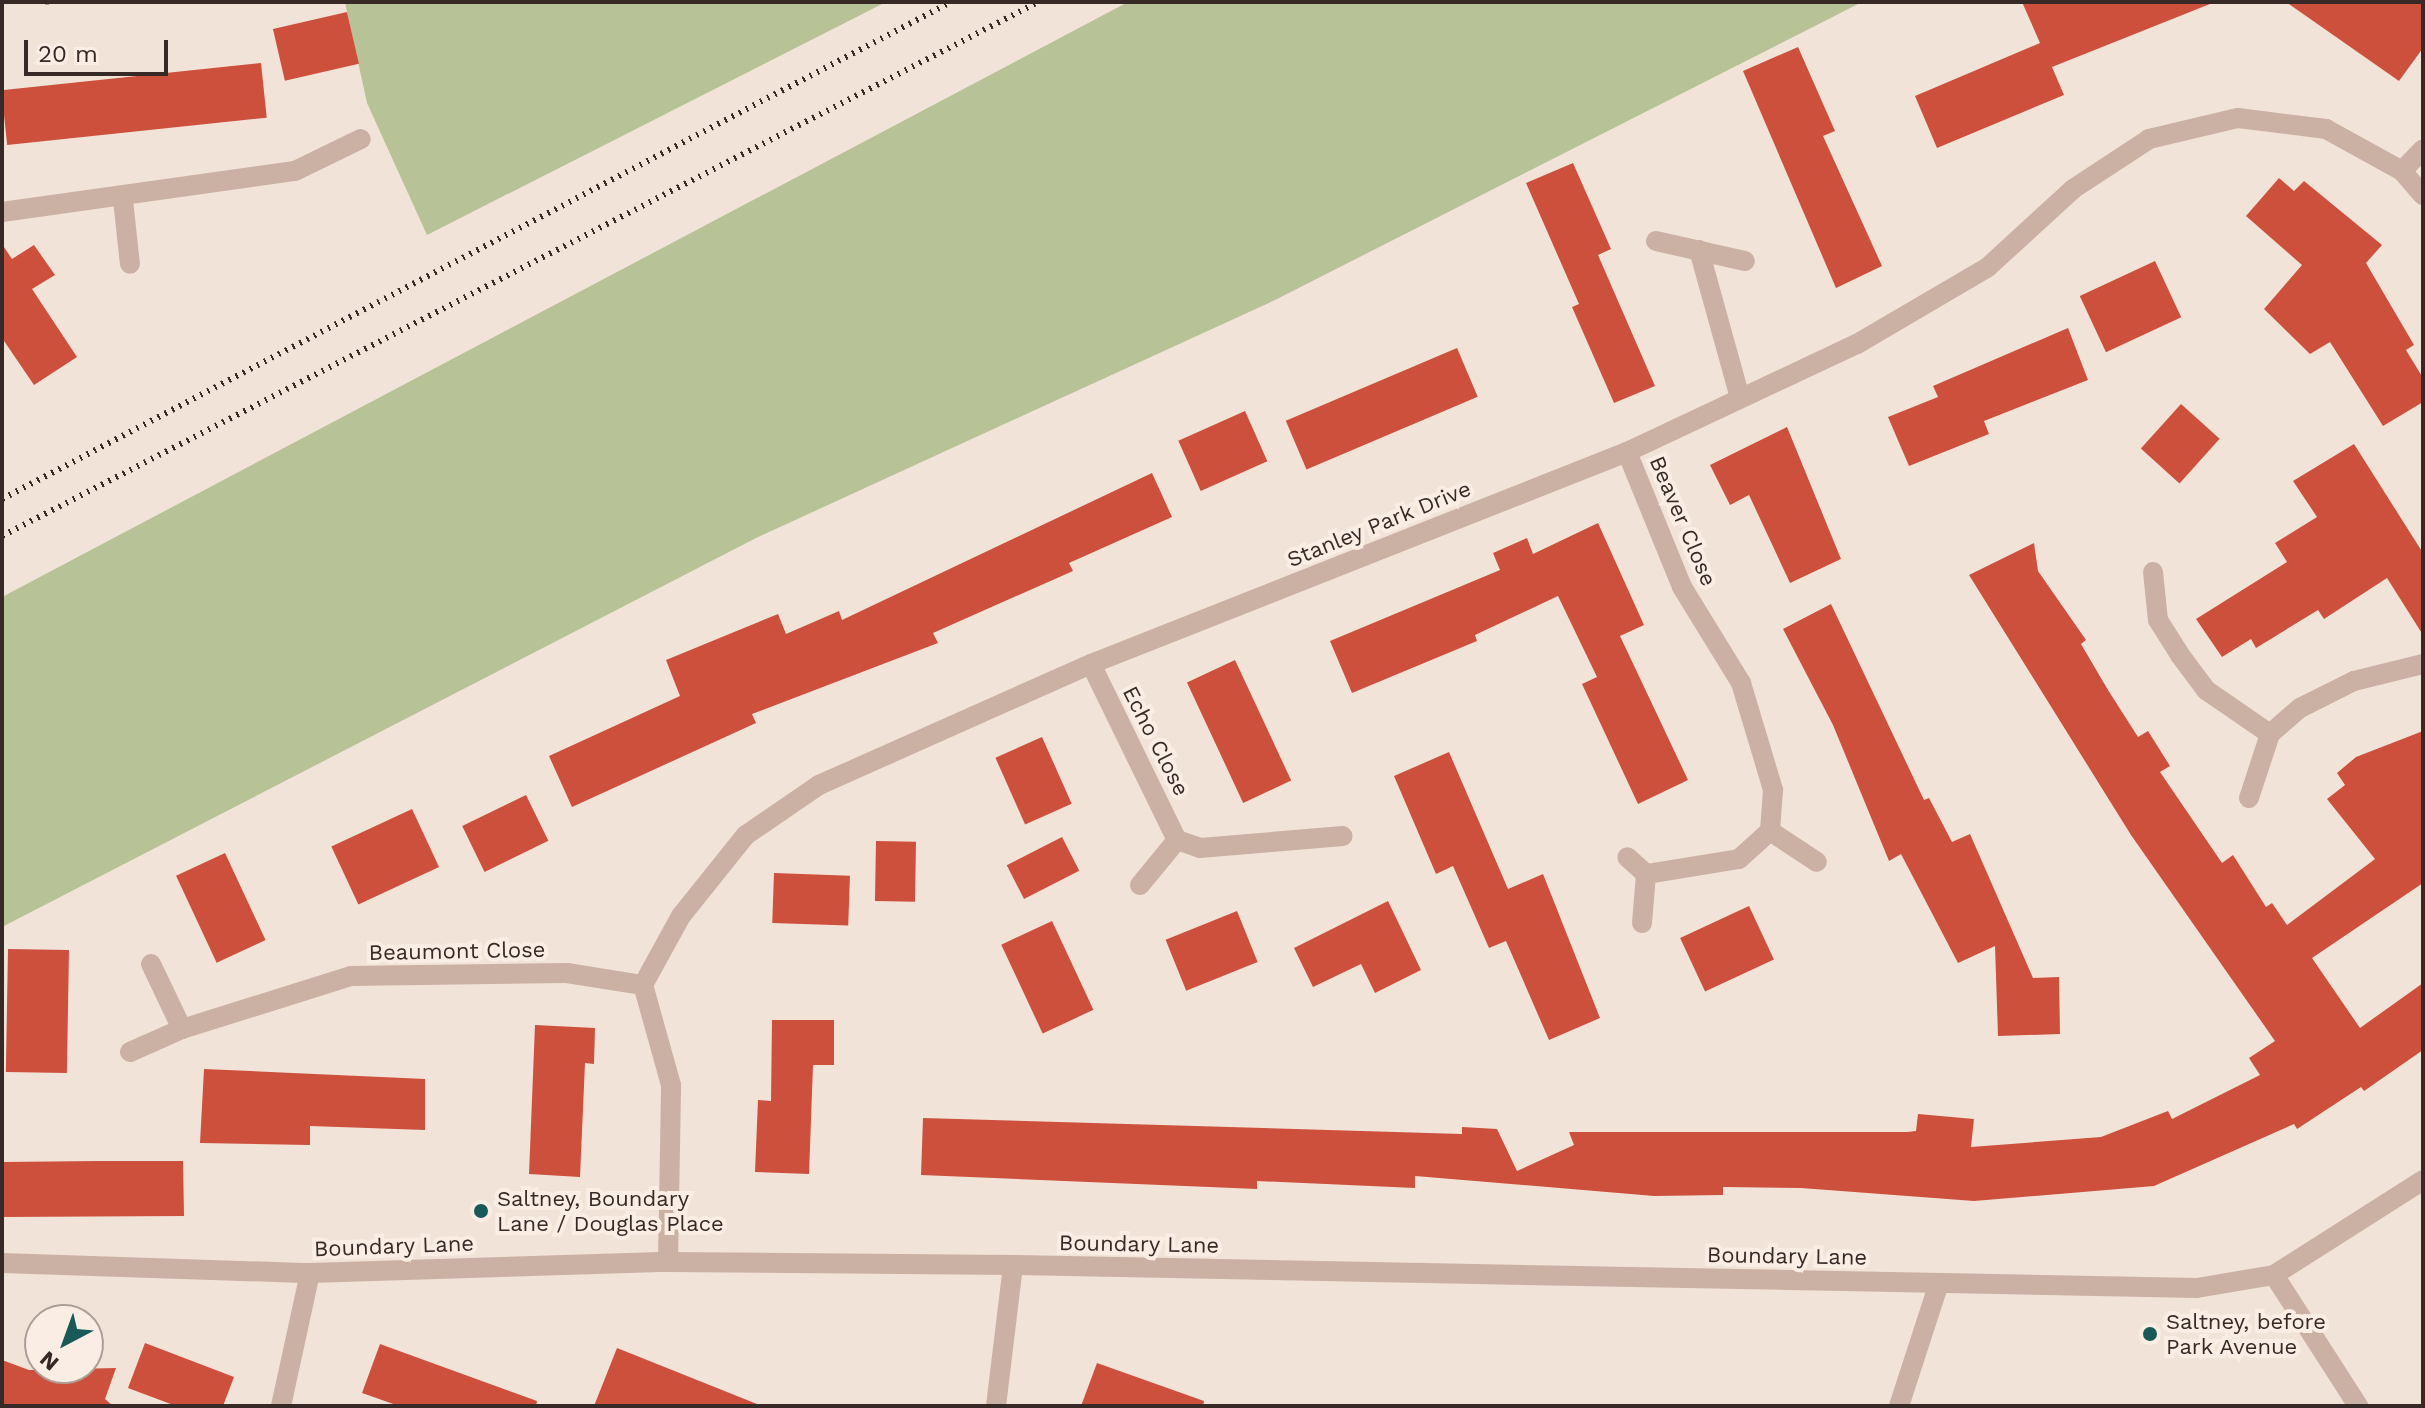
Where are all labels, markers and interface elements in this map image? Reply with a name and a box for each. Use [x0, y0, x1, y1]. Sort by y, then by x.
scale bar [28, 24, 172, 74]
text: 20 m [38, 40, 98, 68]
street label: Beaver Close [1644, 452, 1722, 590]
street label: Stanley Park Drive [1283, 475, 1475, 573]
street label: Echo Close [1117, 682, 1195, 800]
street label: Beaumont Close [368, 936, 546, 966]
place label: Saltney, Boundary Lane / Douglas Place [497, 1185, 724, 1236]
marker: Saltney, Boundary Lane / Douglas Place [472, 1202, 490, 1220]
street label: Boundary Lane [1058, 1229, 1220, 1259]
street label: Boundary Lane [313, 1230, 475, 1262]
street label: Boundary Lane [1706, 1241, 1868, 1271]
north arrow [24, 1304, 104, 1384]
place label: Saltney, before Park Avenue [2166, 1308, 2326, 1360]
marker: Saltney, before Park Avenue [2141, 1325, 2159, 1343]
text: N [35, 1346, 64, 1376]

